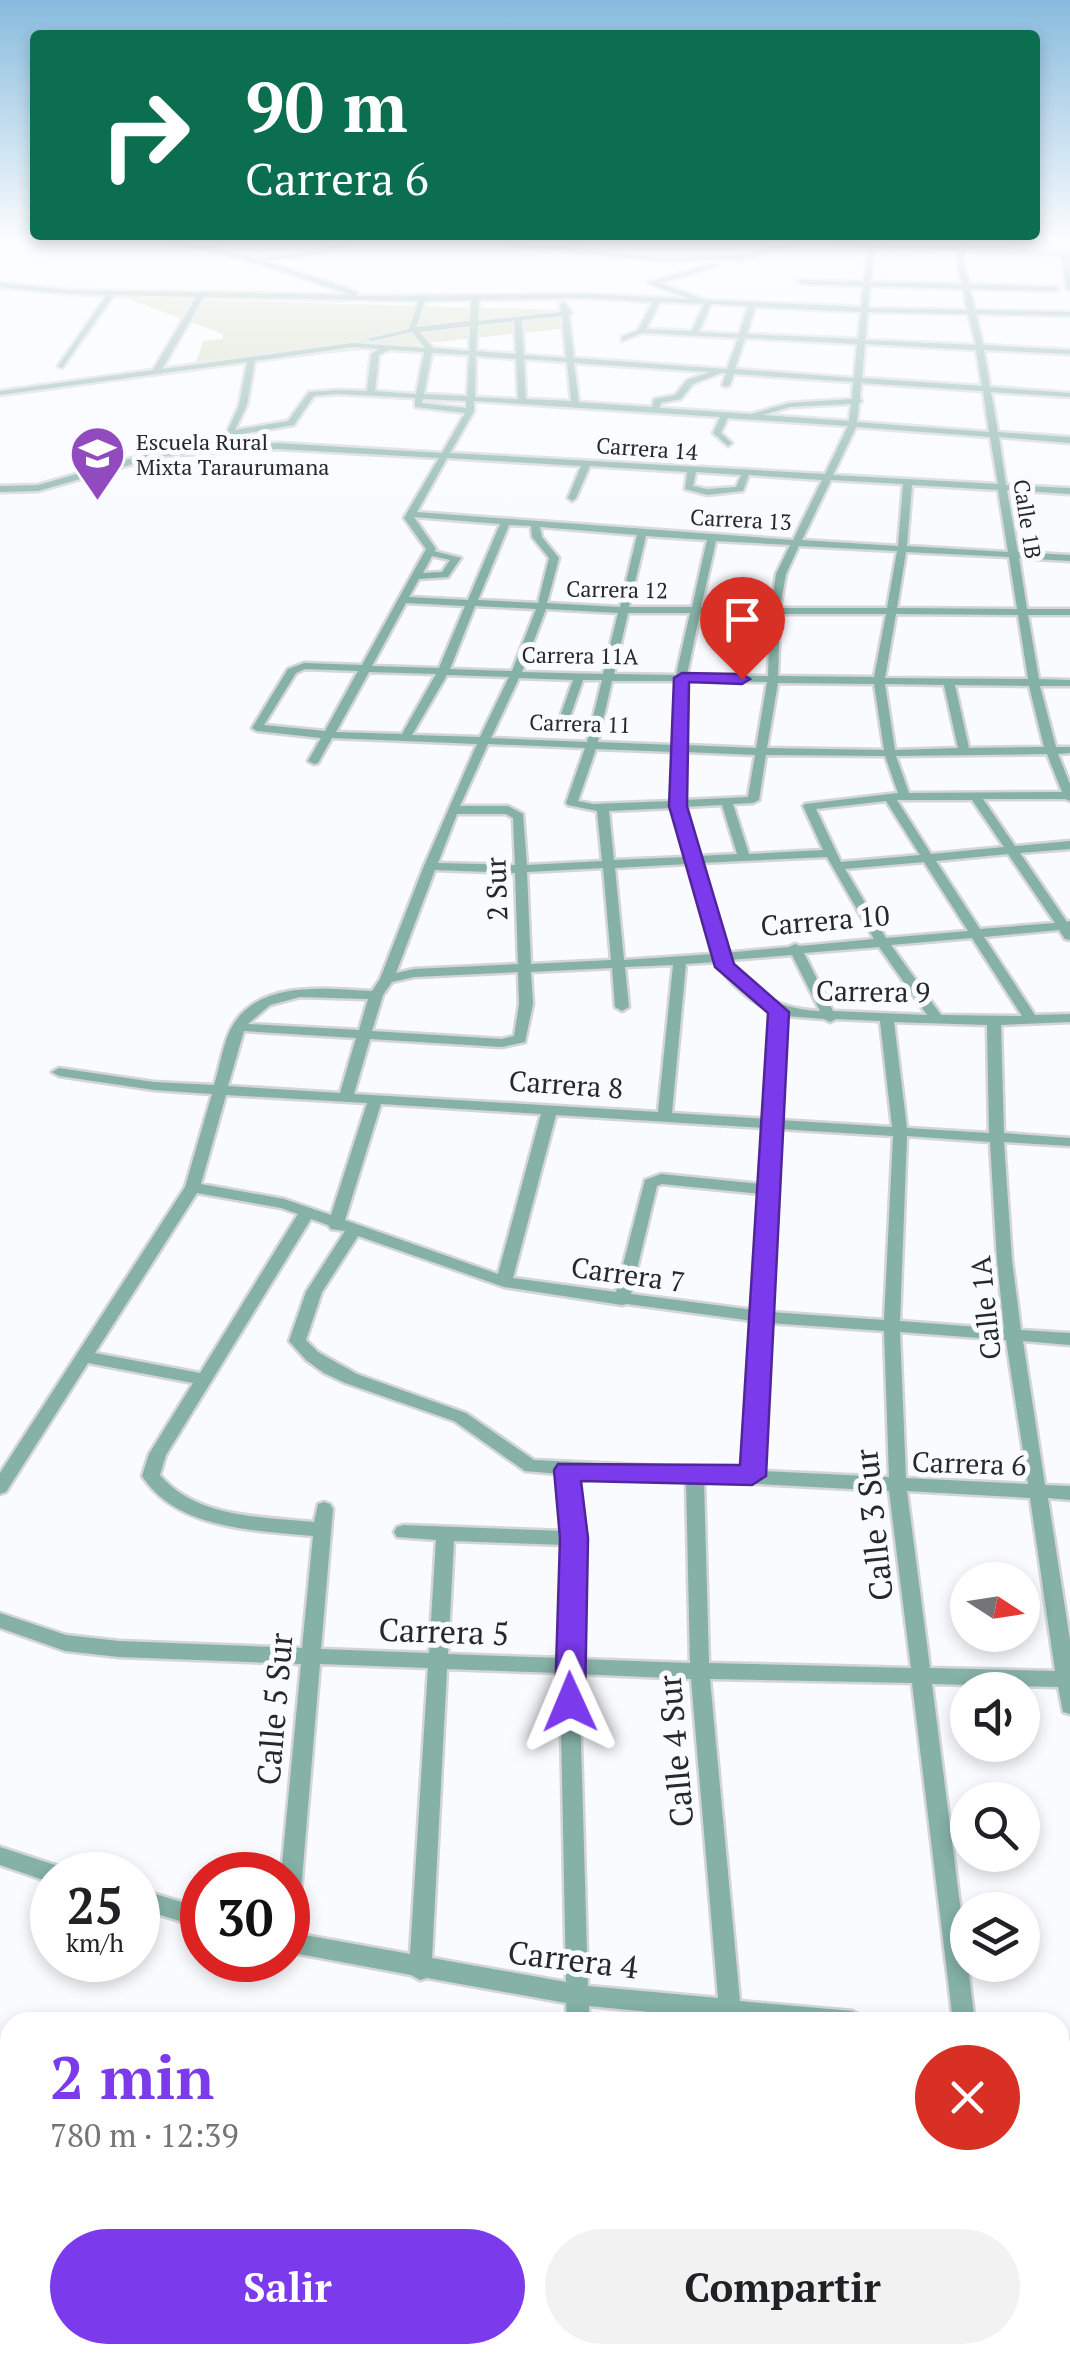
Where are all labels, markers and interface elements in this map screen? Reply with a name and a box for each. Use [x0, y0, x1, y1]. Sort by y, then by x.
text: 90 m [245, 59, 408, 152]
icon: right [80, 70, 210, 200]
text: Carrera 6 [245, 148, 429, 208]
school or university icon: Escuela Rural Mixta Taraurumana [67, 424, 127, 503]
place label: Escuela Rural Mixta Taraurumana [136, 427, 329, 481]
street label: Carrera 14 [595, 430, 699, 466]
street label: Calle 1B [1007, 477, 1049, 561]
street label: Carrera 13 [690, 502, 792, 536]
street label: Carrera 12 [566, 574, 668, 604]
pin [700, 577, 785, 680]
icon: arrive [715, 592, 770, 647]
street label: Carrera 11A [521, 639, 640, 671]
street label: Carrera 11 [529, 707, 631, 739]
street label: 2 Sur [476, 856, 516, 921]
street label: Carrera 10 [759, 896, 891, 944]
street label: Carrera 9 [815, 972, 931, 1010]
street label: Carrera 8 [508, 1062, 624, 1106]
street label: Carrera 7 [569, 1248, 687, 1300]
street label: Calle 1A [961, 1253, 1009, 1362]
street label: Carrera 6 [911, 1443, 1027, 1483]
street label: Calle 3 Sur [844, 1446, 902, 1603]
north arrow [950, 1562, 1040, 1652]
map controls [950, 1562, 1040, 1982]
street label: Carrera 5 [378, 1608, 510, 1654]
street label: Calle 5 Sur [246, 1630, 302, 1787]
position arrow [518, 1650, 622, 1754]
street label: Calle 4 Sur [647, 1672, 703, 1829]
button: sound [950, 1672, 1040, 1762]
button: search [950, 1782, 1040, 1872]
speed limit sign: 30 [180, 1852, 310, 1982]
text: 25 [67, 1872, 123, 1938]
button: layers [950, 1892, 1040, 1982]
text: km/h [66, 1926, 124, 1959]
street label: Carrera 4 [506, 1930, 640, 1988]
text: 2 min [50, 2037, 214, 2116]
button: close [915, 2045, 1020, 2150]
text: 780 m · 12:39 [50, 2114, 238, 2156]
button: Salir [50, 2229, 525, 2344]
button: Compartir [545, 2229, 1020, 2344]

